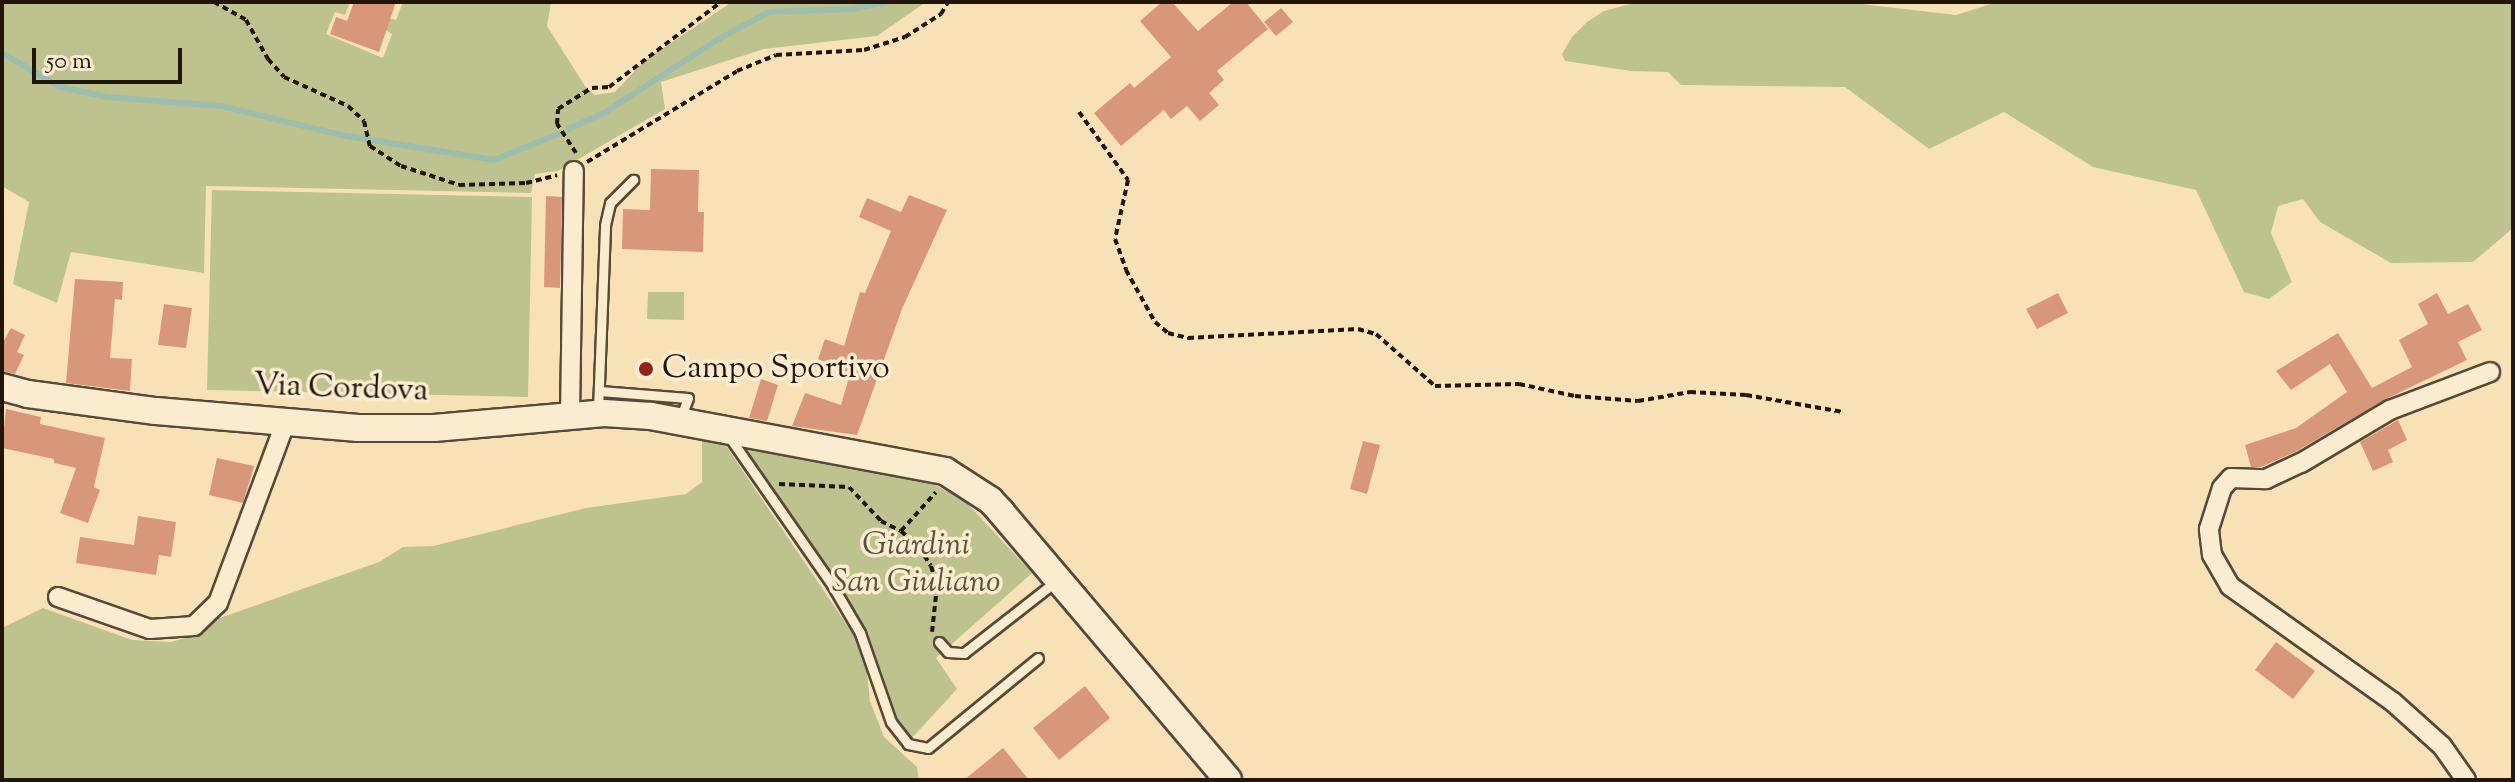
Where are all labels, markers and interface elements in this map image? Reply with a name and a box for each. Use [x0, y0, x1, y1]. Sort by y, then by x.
scale bar [36, 32, 186, 82]
text: 50 m [46, 45, 92, 79]
place label: Campo Sportivo [662, 350, 890, 388]
marker: Campo Sportivo [637, 360, 655, 378]
street label: Via Cordova [253, 367, 429, 411]
park label: Giardini San Giuliano [832, 528, 1000, 603]

